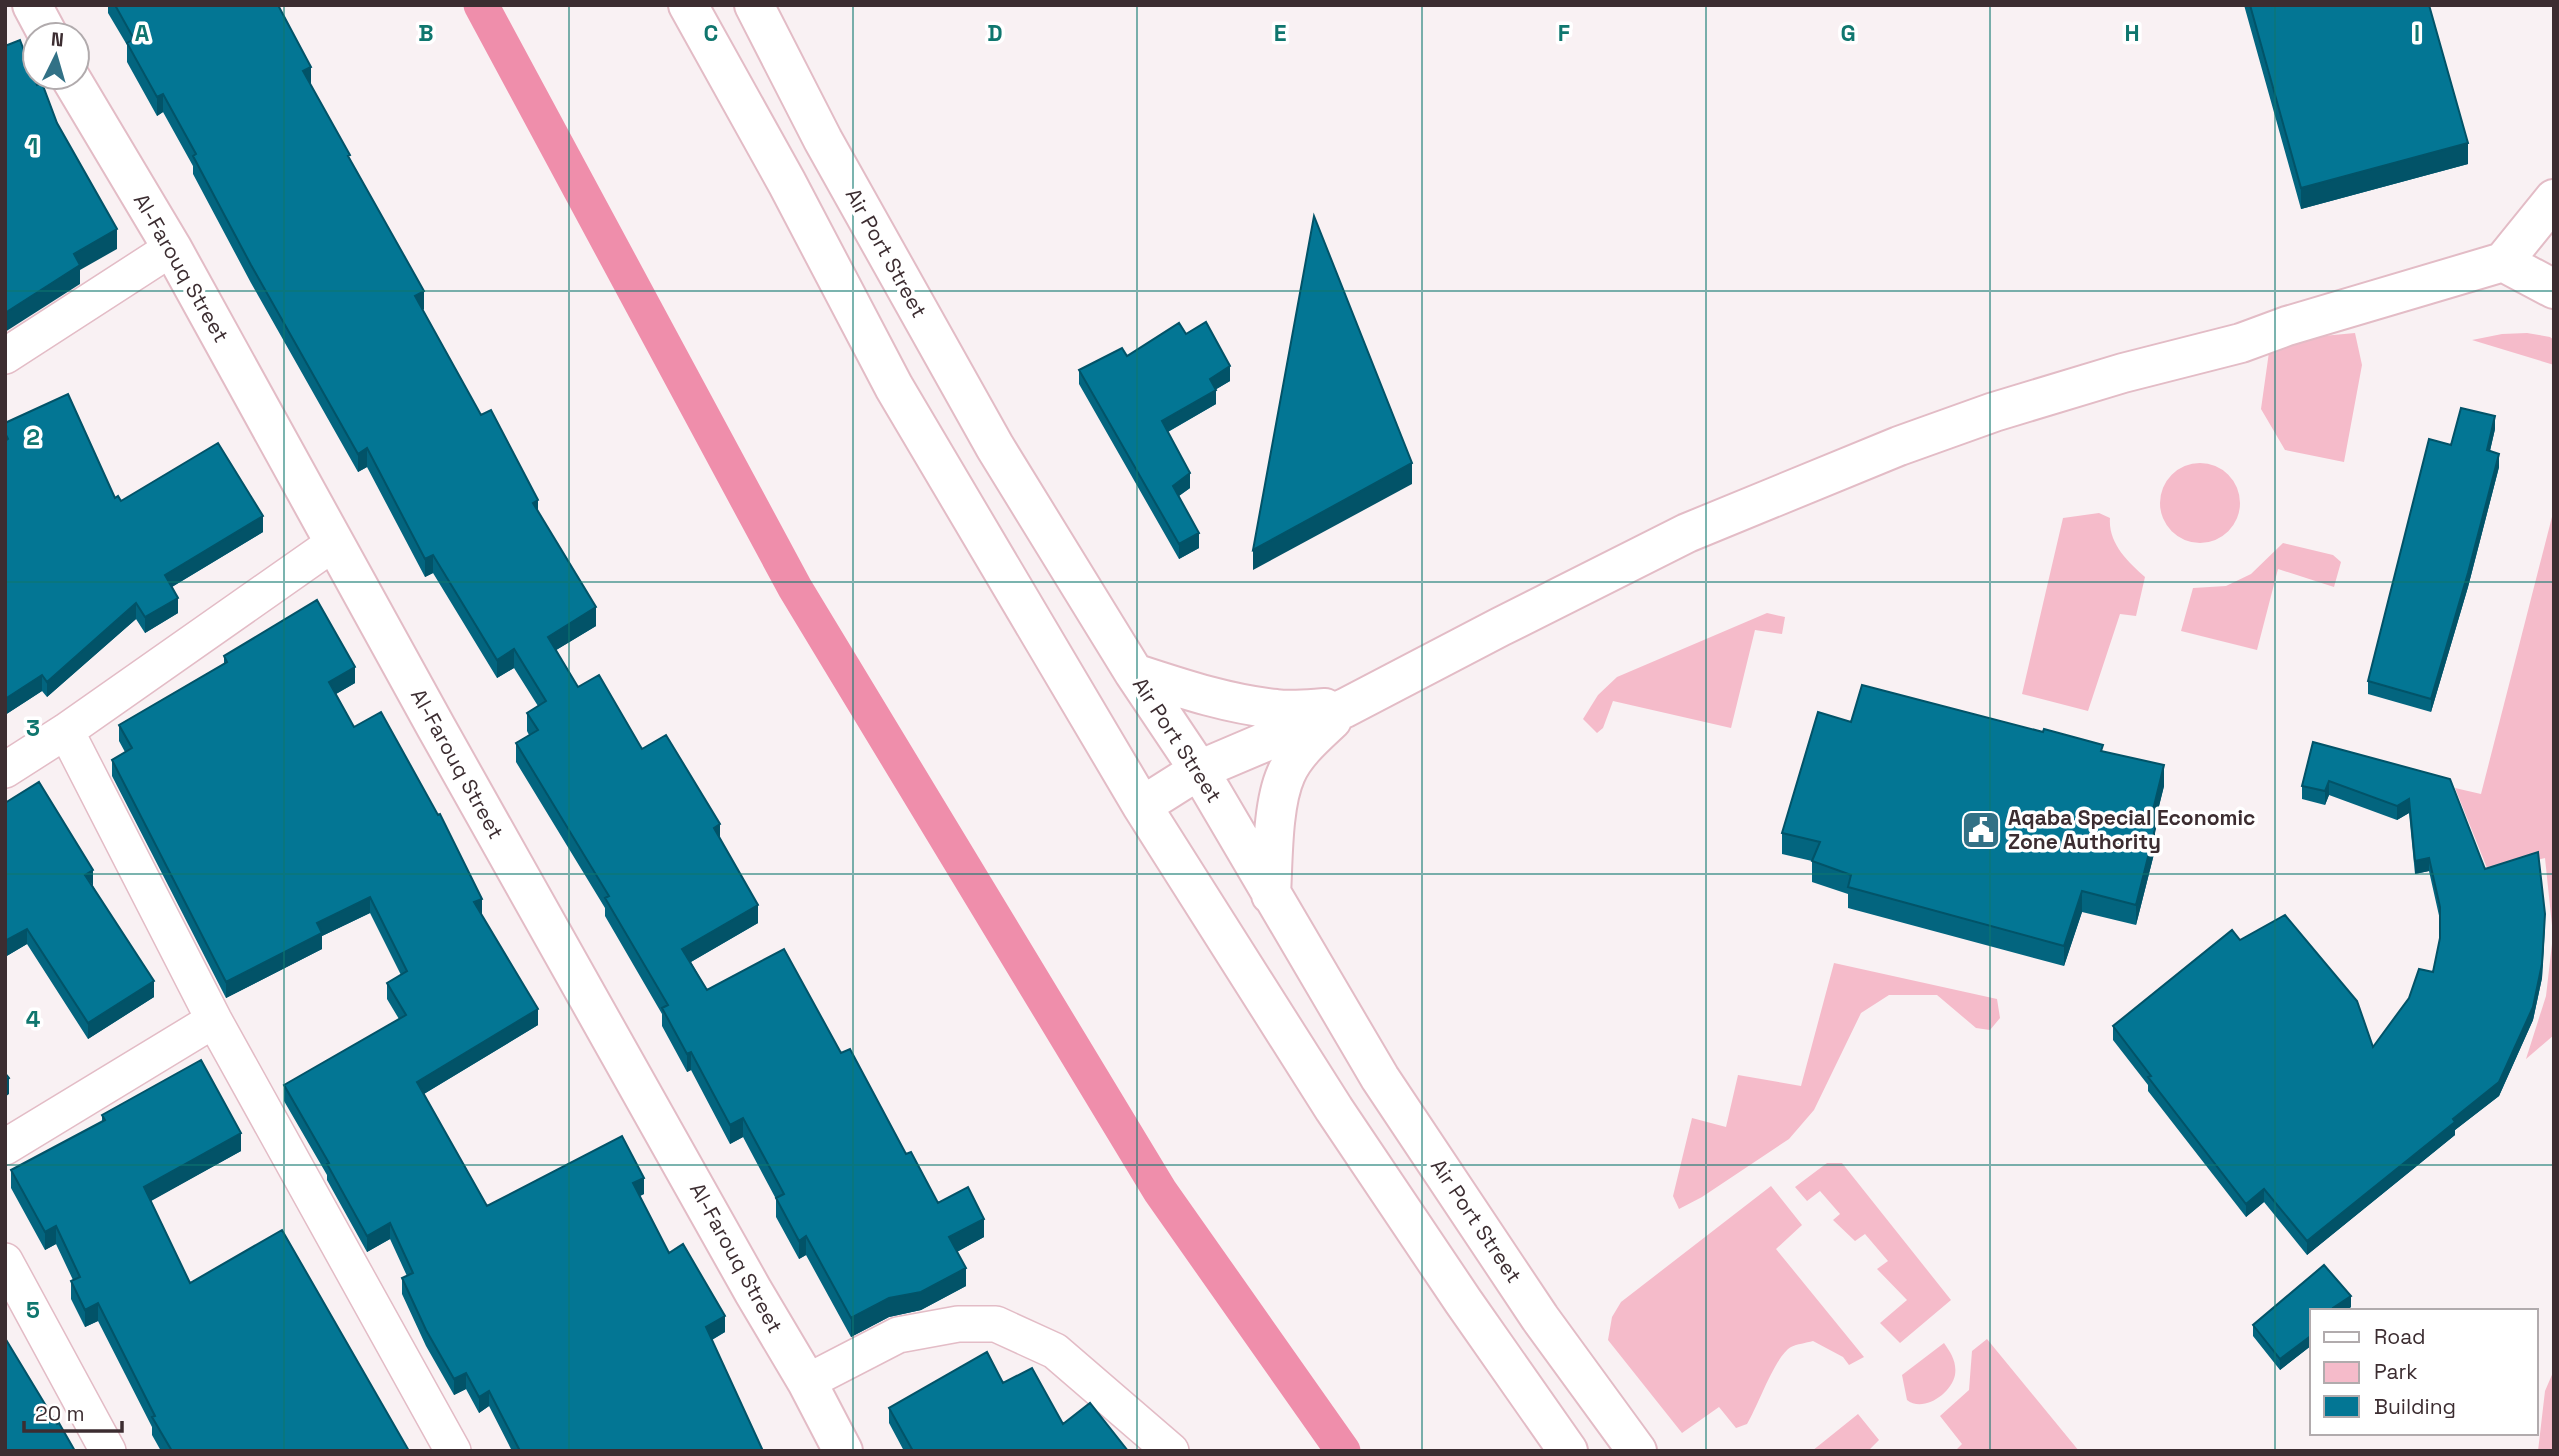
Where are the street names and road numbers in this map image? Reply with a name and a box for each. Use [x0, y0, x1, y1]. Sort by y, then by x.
street label: Air Port Street [840, 183, 933, 322]
street label: Al-Farouq Street [128, 188, 235, 347]
street label: Air Port Street [1127, 672, 1228, 808]
street label: Al-Farouq Street [405, 684, 510, 844]
street label: Air Port Street [1425, 1153, 1528, 1288]
street label: Al-Farouq Street [684, 1178, 789, 1338]

